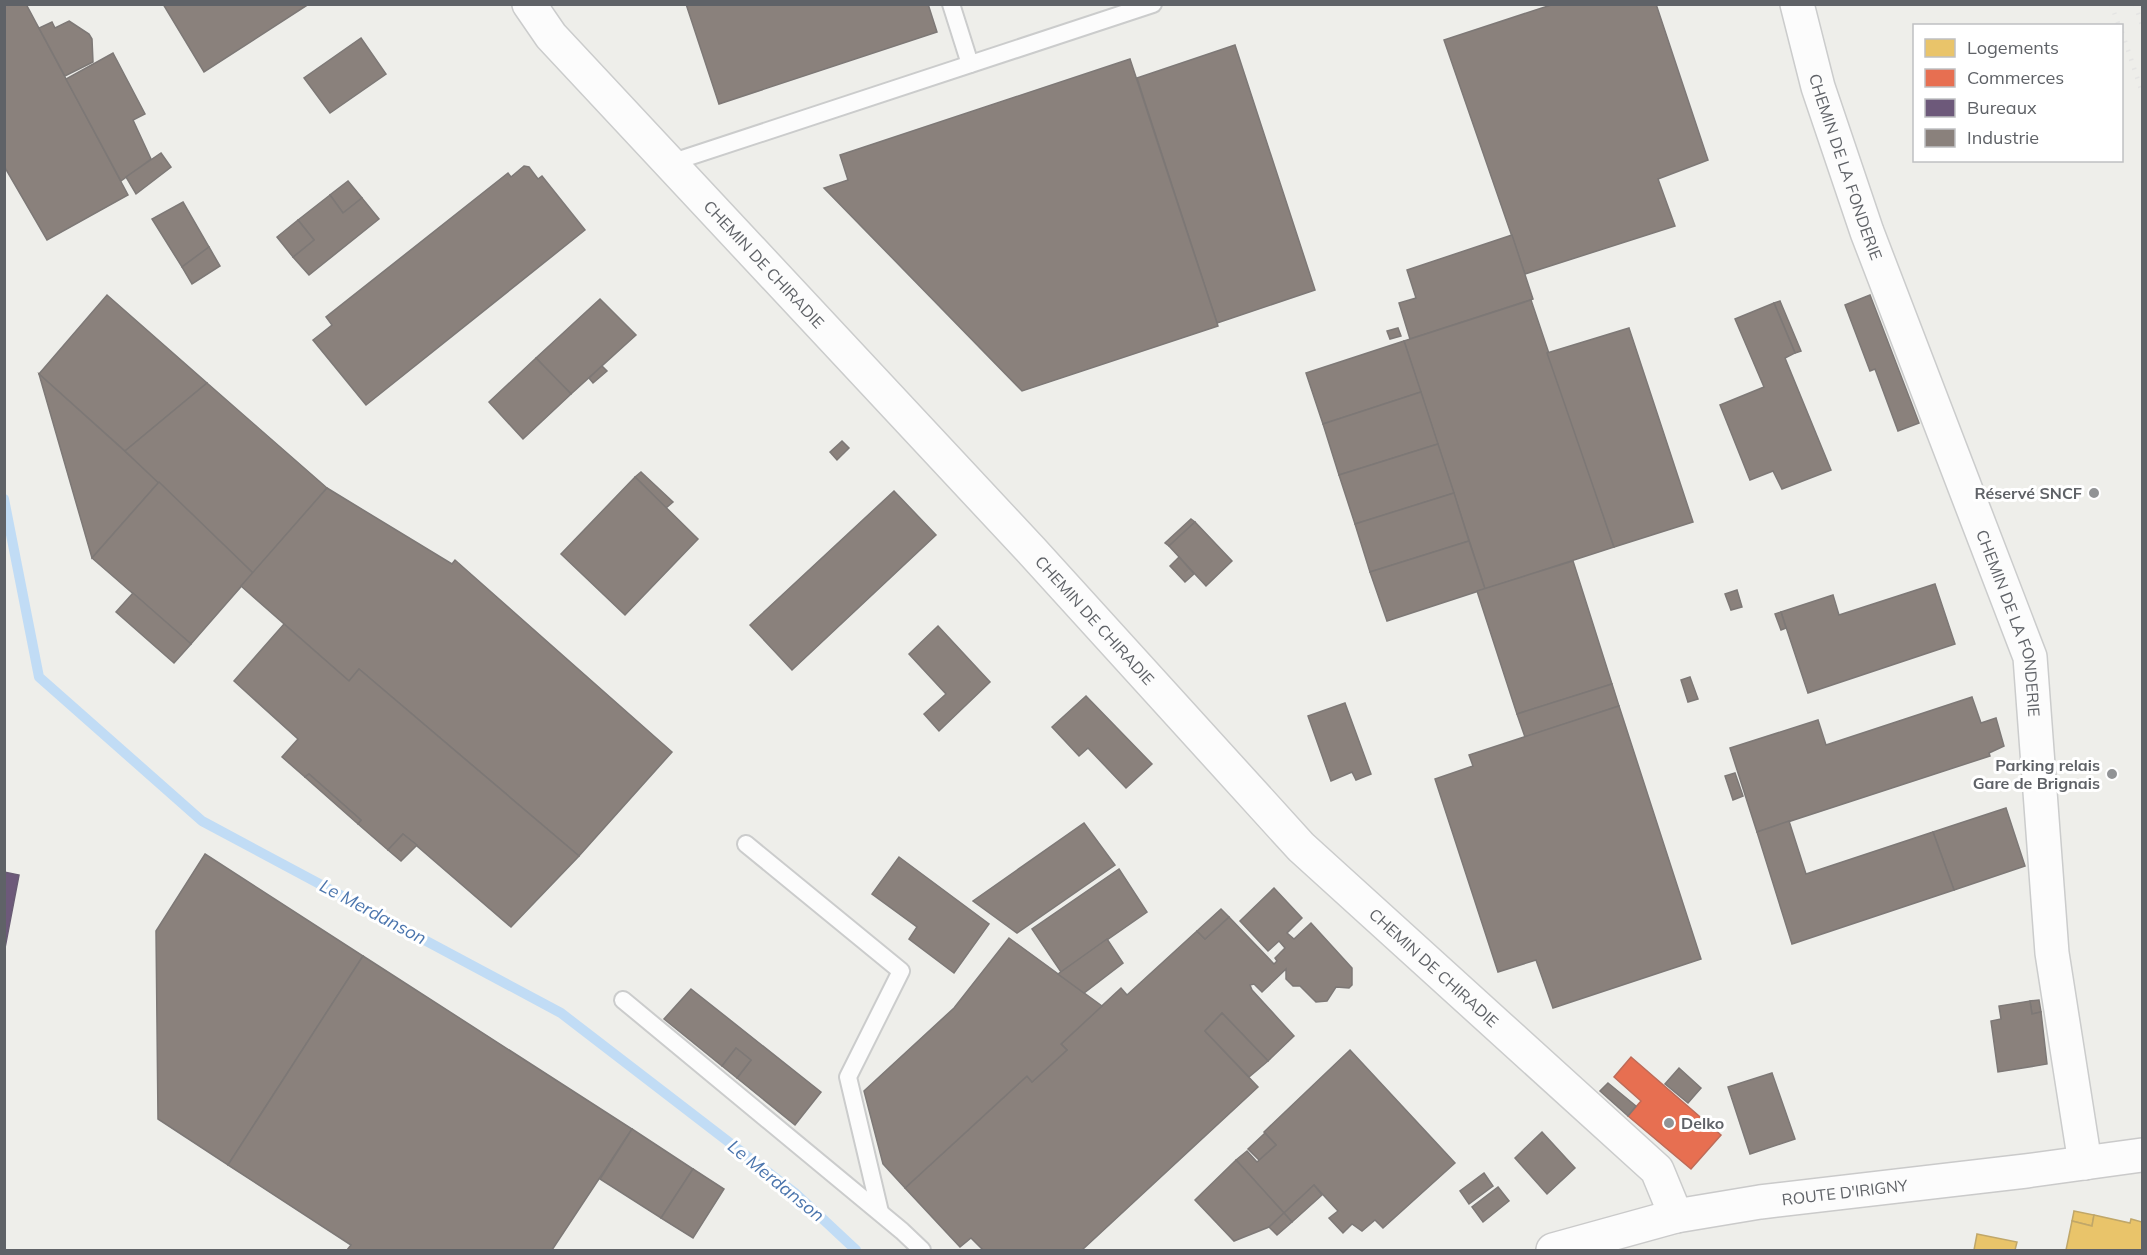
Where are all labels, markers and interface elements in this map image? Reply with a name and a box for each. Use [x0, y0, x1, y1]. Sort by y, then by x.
legend [1913, 24, 2123, 162]
text: Logements [1967, 36, 2059, 59]
text: Commerces [1967, 66, 2064, 89]
street label: CHEMIN DE LA FONDERIE [1805, 72, 1887, 263]
text: Bureaux [1967, 96, 2037, 119]
text: Industrie [1967, 126, 2039, 149]
street label: CHEMIN DE CHIRADIE [699, 196, 829, 332]
place label: Réservé SNCF [1974, 483, 2082, 503]
marker: Réservé SNCF [2087, 486, 2101, 500]
street label: CHEMIN DE LA FONDERIE [1972, 527, 2044, 718]
street label: CHEMIN DE CHIRADIE [1031, 551, 1159, 689]
place label: Parking relais Gare de Brignais [1973, 755, 2100, 793]
marker: Parking relais Gare de Brignais [2105, 767, 2119, 781]
water label: Le Merdanson [316, 874, 431, 949]
street label: CHEMIN DE CHIRADIE [1365, 904, 1503, 1031]
place label: Delko [1681, 1113, 1724, 1133]
marker: Delko [1662, 1116, 1676, 1130]
water label: Le Merdanson [723, 1135, 829, 1227]
street label: ROUTE D'IRIGNY [1781, 1175, 1909, 1209]

